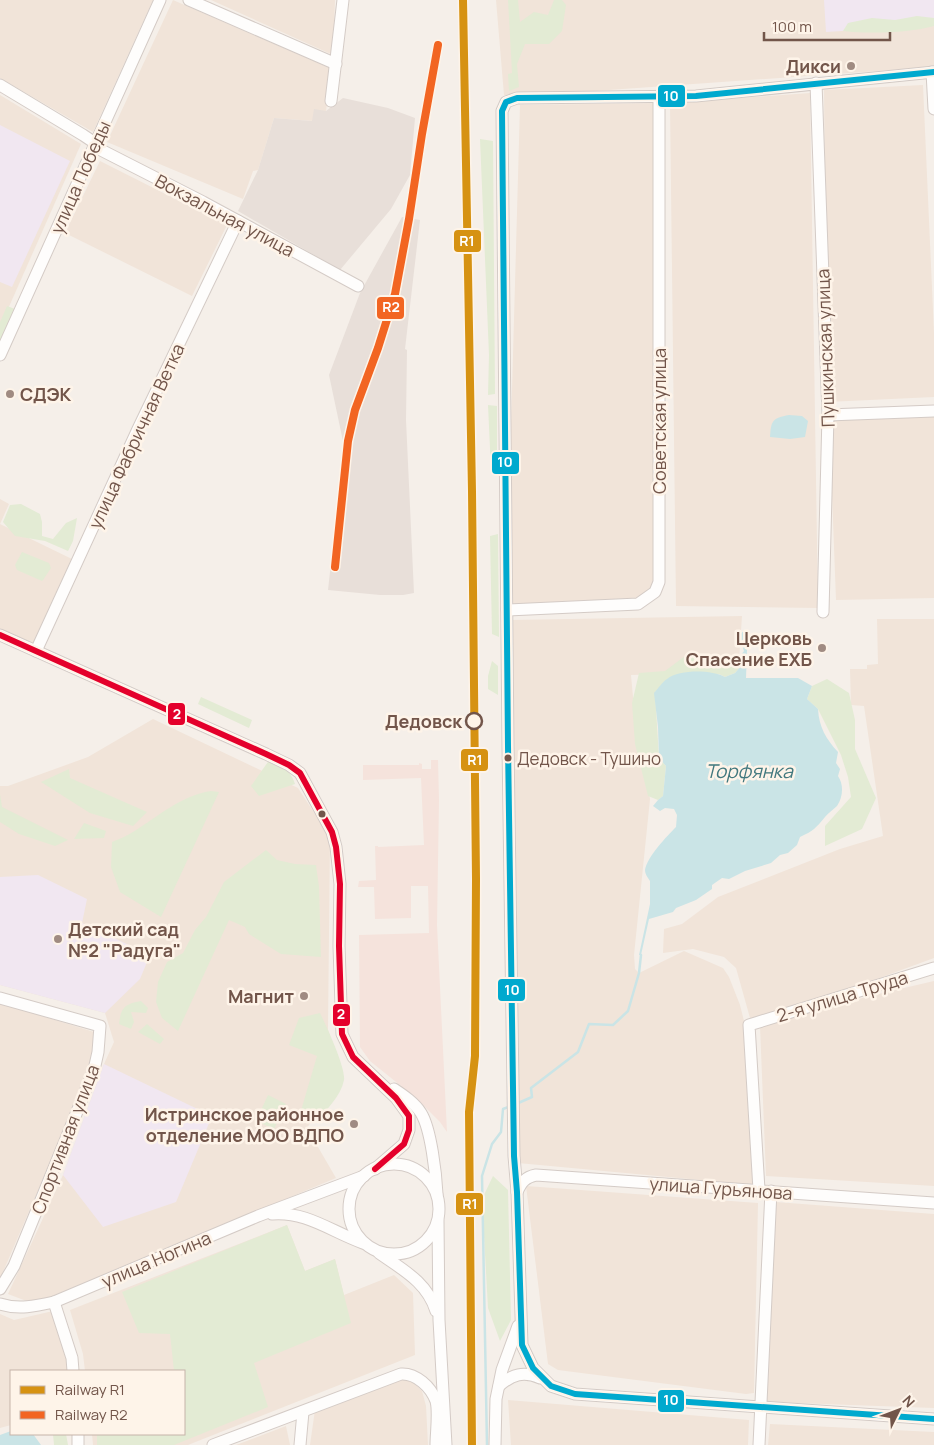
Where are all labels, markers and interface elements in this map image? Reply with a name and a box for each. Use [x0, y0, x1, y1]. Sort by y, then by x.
scale bar [764, 10, 890, 42]
text: 100 m [772, 16, 812, 37]
place label: Дикси [786, 54, 841, 78]
marker: Дикси [845, 60, 857, 72]
line badge: 10 [657, 84, 686, 108]
text: 10 [663, 86, 679, 105]
street label: улица Победы [44, 117, 116, 237]
street label: Вокзальная улица [151, 168, 299, 262]
line badge: R1 [453, 229, 482, 253]
text: R1 [459, 231, 475, 250]
street label: Пушкинская улица [810, 268, 840, 428]
line badge: R2 [376, 296, 405, 320]
text: R2 [382, 297, 400, 316]
street label: улица Фабричная Ветка [82, 339, 190, 533]
street label: Советская улица [647, 348, 671, 494]
place label: СДЭК [20, 382, 71, 406]
marker: СДЭК [4, 388, 16, 400]
line badge: 10 [491, 451, 520, 475]
text: 10 [497, 452, 513, 471]
place label: Церковь Спасение ЕХБ [686, 626, 812, 671]
marker: Церковь Спасение ЕХБ [816, 642, 828, 654]
line badge: 2 [167, 702, 186, 726]
text: 2 [173, 704, 181, 723]
place label: Дедовск [385, 709, 463, 733]
marker: Дедовск [465, 712, 483, 730]
place label: Дедовск - Тушино [517, 747, 661, 770]
line badge: R1 [460, 748, 489, 772]
text: R1 [467, 750, 483, 769]
marker: Дедовск - Тушино [503, 753, 513, 763]
water label: Торфянка [705, 758, 794, 784]
unlabelled marker [317, 809, 327, 819]
place label: Детский сад №2 "Радуга" [68, 917, 181, 962]
marker: Детский сад №2 "Радуга" [52, 933, 64, 945]
street label: 2-я улица Труда [774, 965, 910, 1027]
line badge: 10 [497, 978, 526, 1002]
text: 10 [504, 980, 520, 999]
place label: Магнит [228, 984, 294, 1008]
marker: Магнит [298, 990, 310, 1002]
line badge: 2 [332, 1003, 351, 1027]
text: 2 [337, 1004, 345, 1023]
street label: Спортивная улица [25, 1061, 105, 1217]
place label: Истринское районное отделение МОО ВДПО [145, 1102, 344, 1147]
marker: Истринское районное отделение МОО ВДПО [348, 1118, 360, 1130]
street label: улица Гурьянова [649, 1171, 793, 1205]
line badge: R1 [455, 1192, 484, 1216]
text: R1 [462, 1194, 478, 1213]
street label: улица Ногина [98, 1225, 214, 1293]
legend [10, 1370, 185, 1435]
text: Railway R1 [55, 1379, 125, 1400]
north arrow [874, 1385, 924, 1435]
line badge: 10 [657, 1389, 685, 1413]
text: 10 [663, 1390, 679, 1409]
text: N [899, 1391, 919, 1411]
text: Railway R2 [55, 1404, 128, 1425]

